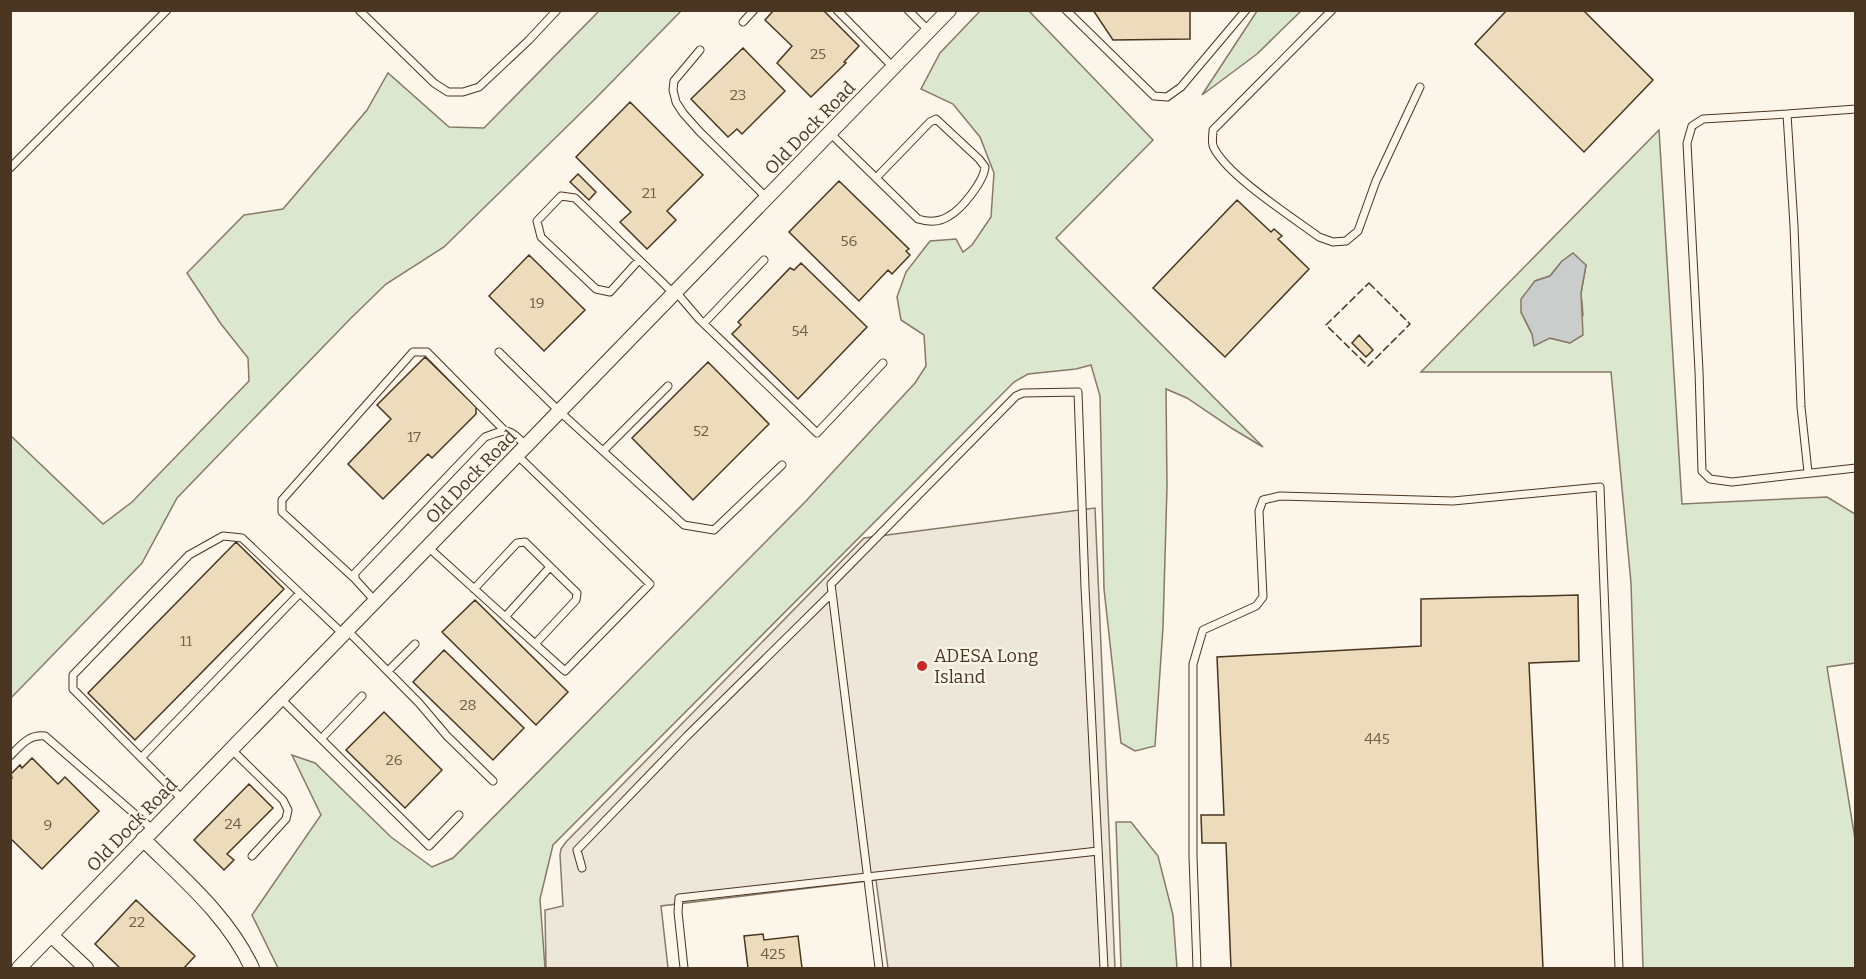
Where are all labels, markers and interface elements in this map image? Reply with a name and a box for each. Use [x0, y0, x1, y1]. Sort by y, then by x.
house number: 25 [810, 45, 826, 63]
street label: Old Dock Road [760, 77, 860, 179]
house number: 23 [730, 86, 746, 104]
house number: 21 [642, 184, 656, 202]
house number: 56 [841, 232, 858, 250]
house number: 19 [530, 294, 544, 312]
house number: 54 [792, 322, 809, 340]
house number: 52 [693, 422, 709, 440]
street label: Old Dock Road [421, 426, 521, 528]
house number: 17 [407, 428, 421, 446]
house number: 11 [180, 632, 192, 650]
place label: ADESA Long Island [934, 645, 1038, 688]
marker: ADESA Long Island [915, 659, 929, 673]
house number: 28 [459, 696, 477, 714]
house number: 445 [1364, 730, 1390, 748]
house number: 26 [386, 751, 403, 769]
street label: Old Dock Road [82, 774, 182, 876]
house number: 24 [225, 815, 242, 833]
house number: 9 [44, 816, 52, 834]
house number: 22 [129, 913, 145, 931]
house number: 425 [761, 945, 785, 963]

